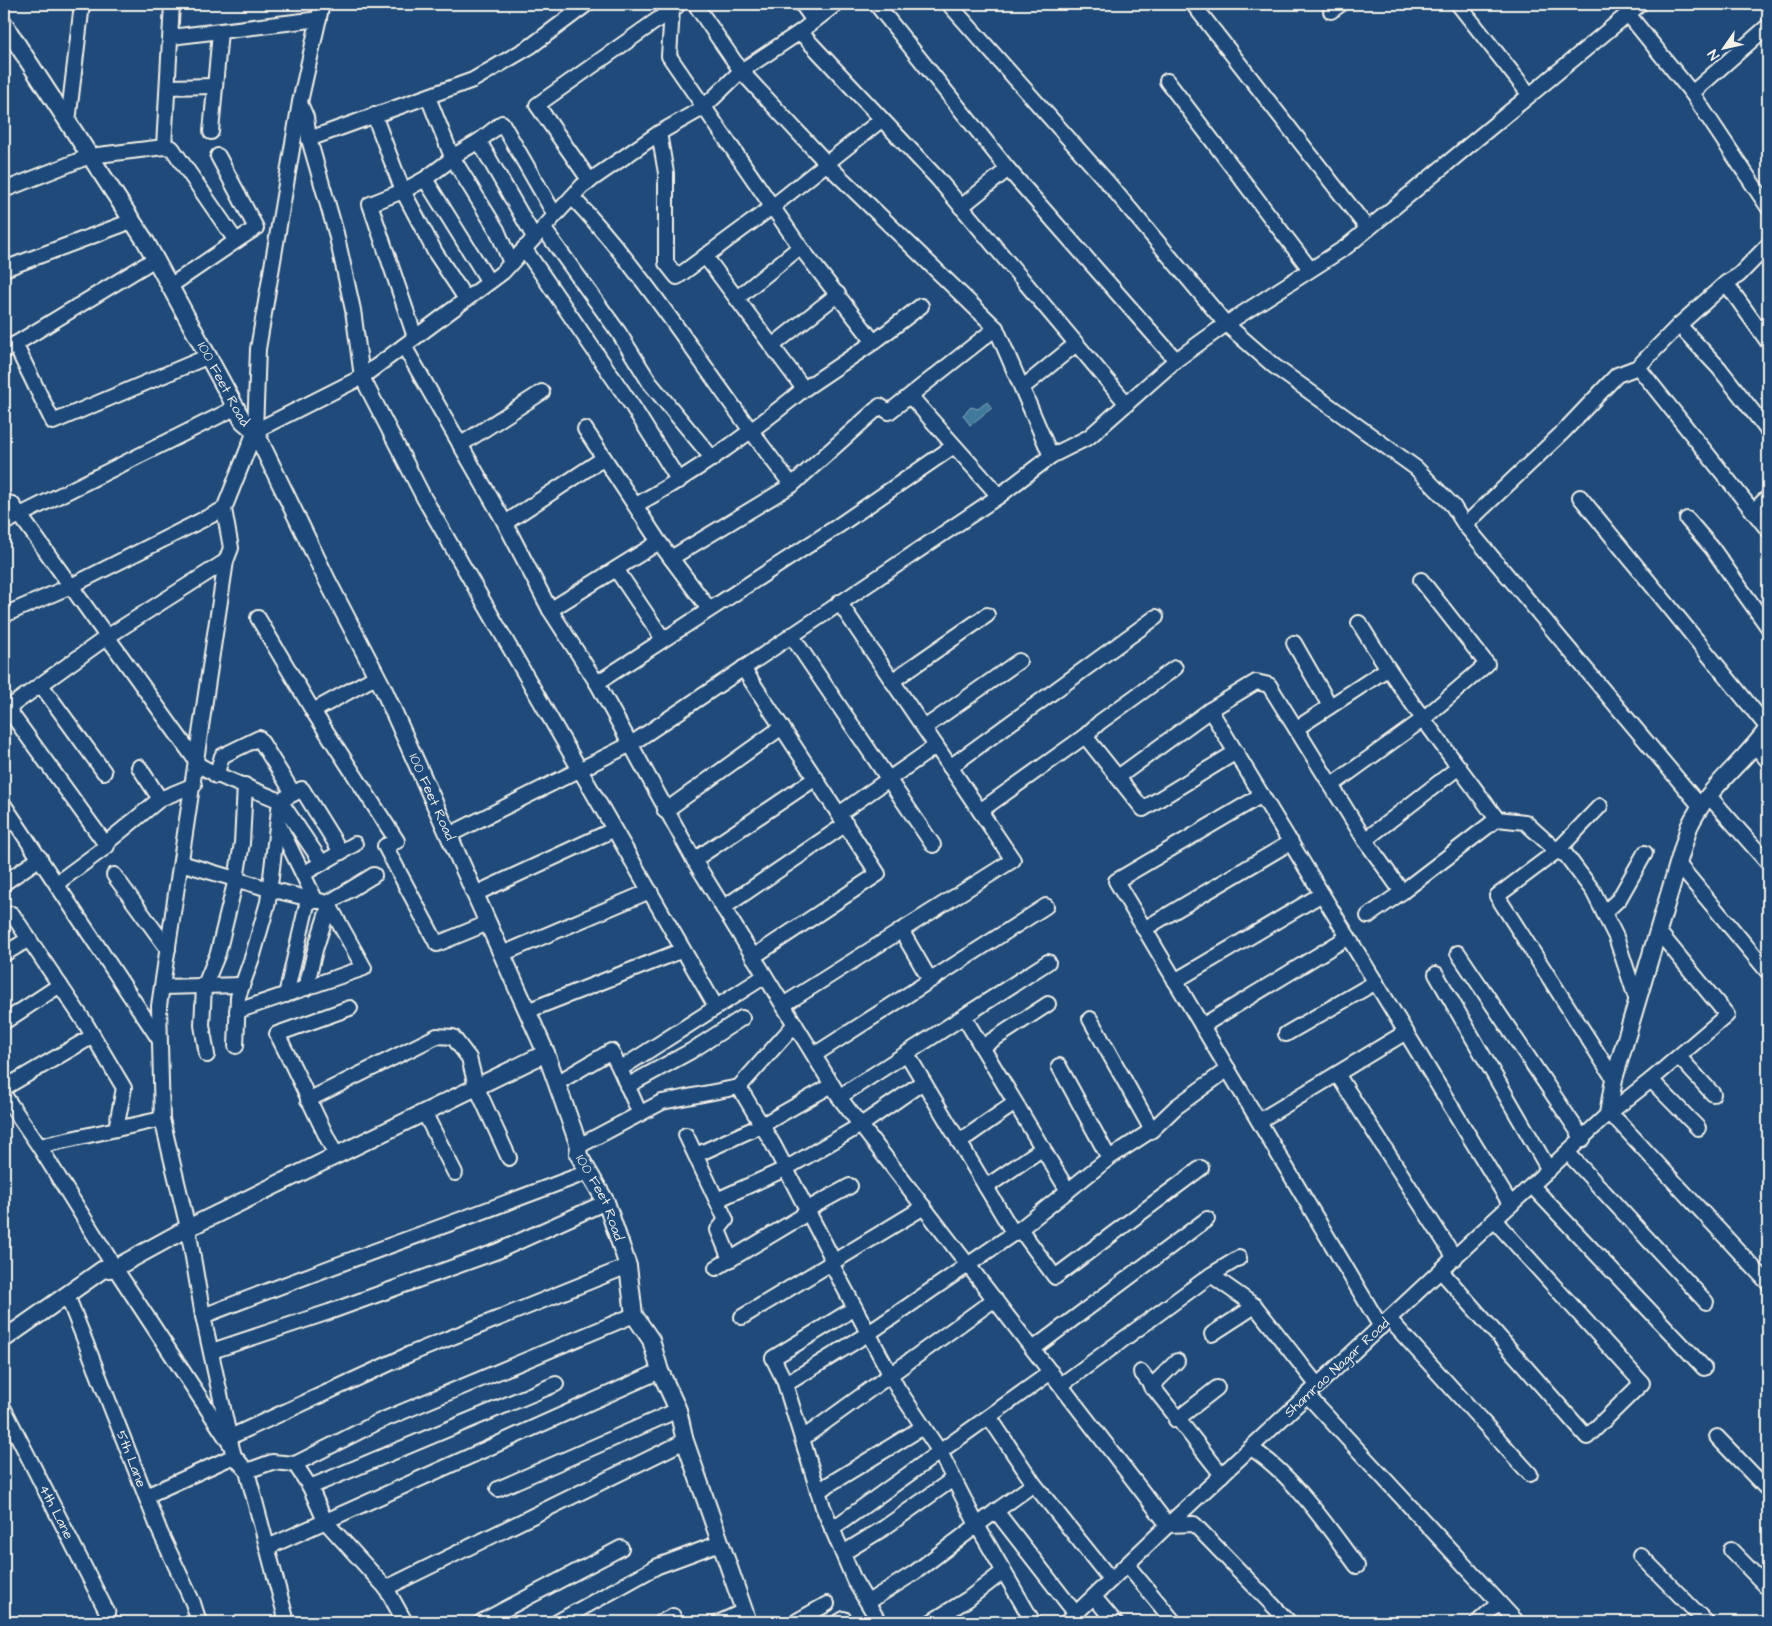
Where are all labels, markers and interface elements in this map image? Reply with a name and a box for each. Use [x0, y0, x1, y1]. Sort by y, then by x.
north arrow [1700, 22, 1750, 72]
text: N [1703, 45, 1725, 64]
street label: 100 Feet Road [192, 338, 253, 432]
street label: 100 Feet Road [404, 750, 460, 844]
street label: 100 Feet Road [571, 1151, 629, 1243]
street label: Shamrao Nagar Road [1280, 1314, 1394, 1422]
street label: 5th Lane [111, 1428, 151, 1491]
street label: 4th Lane [34, 1481, 79, 1543]

